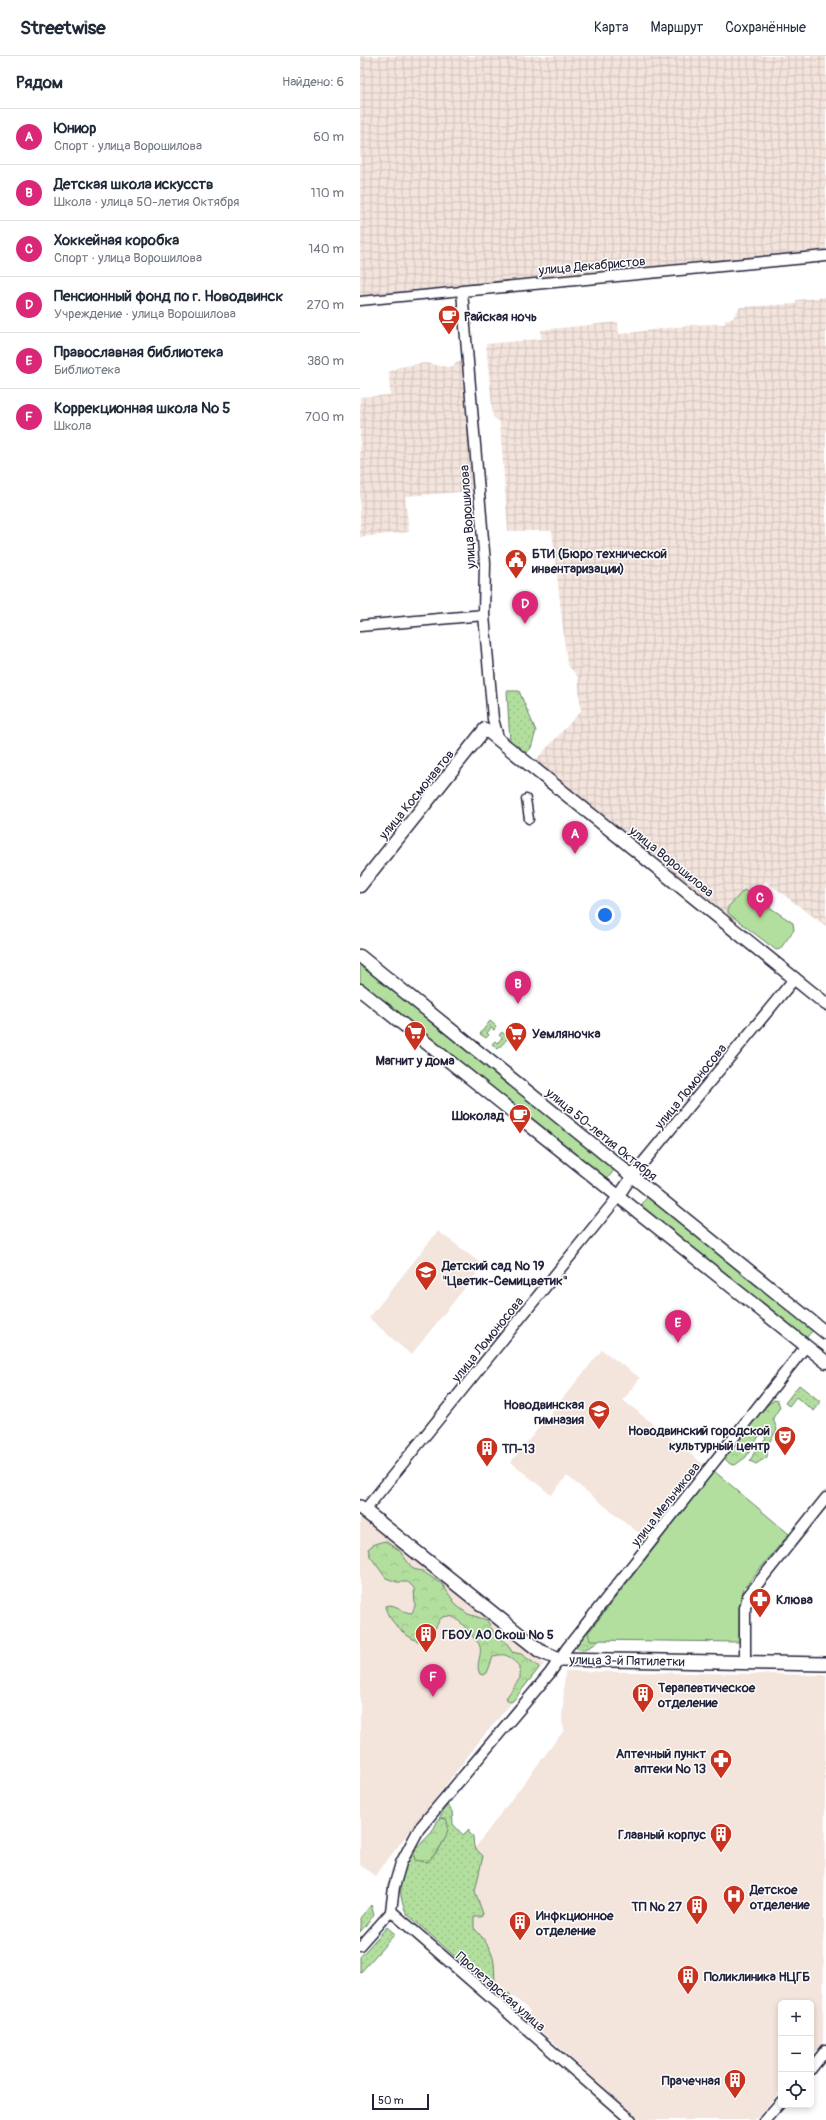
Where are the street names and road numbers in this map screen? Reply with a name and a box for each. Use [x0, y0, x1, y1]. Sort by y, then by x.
street label: улица Декабристов [537, 253, 646, 279]
street label: улица Ворошилова [456, 465, 480, 570]
street label: улица Космонавтов [375, 747, 458, 843]
street label: улица Ворошилова [625, 822, 717, 901]
street label: улица Ломоносова [651, 1041, 730, 1133]
street label: улица 50-летия Октября [542, 1084, 660, 1185]
street label: улица Ломоносова [448, 1294, 527, 1386]
street label: улица Мельникова [627, 1459, 704, 1551]
street label: улица 3-й Пятилетки [568, 1652, 685, 1670]
street label: Пролетарская улица [452, 1948, 548, 2035]

